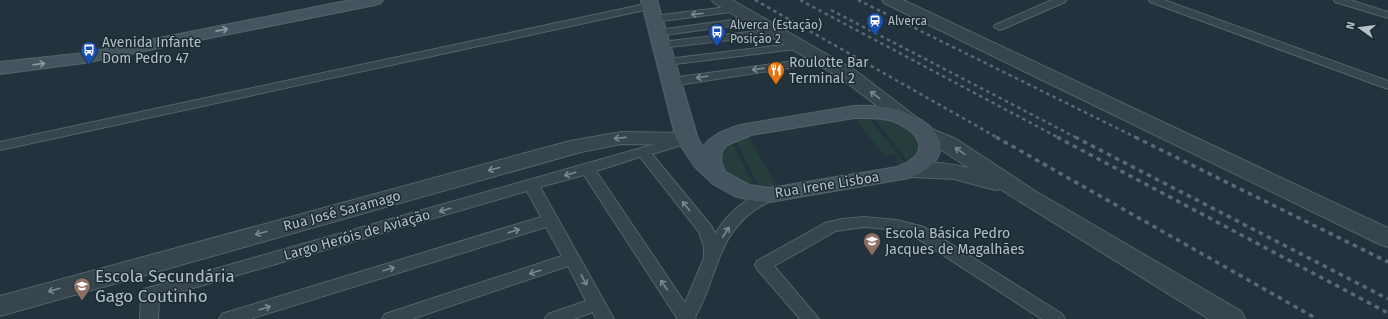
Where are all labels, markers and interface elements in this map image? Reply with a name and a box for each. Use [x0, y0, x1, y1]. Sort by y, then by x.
north arrow [1340, 8, 1380, 48]
one-way arrow [691, 10, 704, 17]
station icon: Alverca [865, 11, 885, 36]
place label: Alverca [888, 14, 927, 28]
place label: Alverca (Estação) Posição 2 [730, 18, 822, 46]
text: N [1344, 21, 1358, 31]
bus stop icon: Alverca (Estação) Posição 2 [707, 22, 727, 47]
one-way arrow [215, 26, 228, 34]
place label: Avenida Infante Dom Pedro 47 [102, 34, 201, 67]
bus stop icon: Avenida Infante Dom Pedro 47 [79, 40, 99, 65]
place label: Roulotte Bar Terminal 2 [789, 54, 869, 87]
one-way arrow [32, 60, 45, 67]
restaurant icon: Roulotte Bar Terminal 2 [766, 60, 786, 85]
one-way arrow [752, 65, 765, 73]
one-way arrow [696, 74, 709, 82]
one-way arrow [869, 91, 880, 99]
one-way arrow [614, 135, 627, 142]
one-way arrow [955, 147, 966, 155]
one-way arrow [488, 166, 501, 173]
street label: Rua Irene Lisboa [773, 168, 881, 202]
one-way arrow [563, 171, 576, 178]
street label: Rua José Saramago [281, 187, 403, 235]
one-way arrow [681, 200, 690, 211]
street label: Largo Heróis de Aviação [282, 206, 432, 264]
one-way arrow [438, 207, 451, 214]
place label: Escola Básica Pedro Jacques de Magalhães [885, 225, 1025, 258]
one-way arrow [507, 227, 520, 234]
one-way arrow [722, 227, 730, 238]
one-way arrow [254, 230, 267, 238]
school or university icon: Escola Básica Pedro Jacques de Magalhães [862, 231, 882, 256]
one-way arrow [383, 265, 395, 273]
place label: Escola Secundária Gago Coutinho [95, 266, 235, 307]
one-way arrow [530, 268, 542, 276]
one-way arrow [580, 274, 588, 286]
school or university icon: Escola Secundária Gago Coutinho [72, 276, 92, 301]
one-way arrow [660, 280, 669, 291]
one-way arrow [48, 287, 61, 295]
one-way arrow [258, 304, 271, 311]

